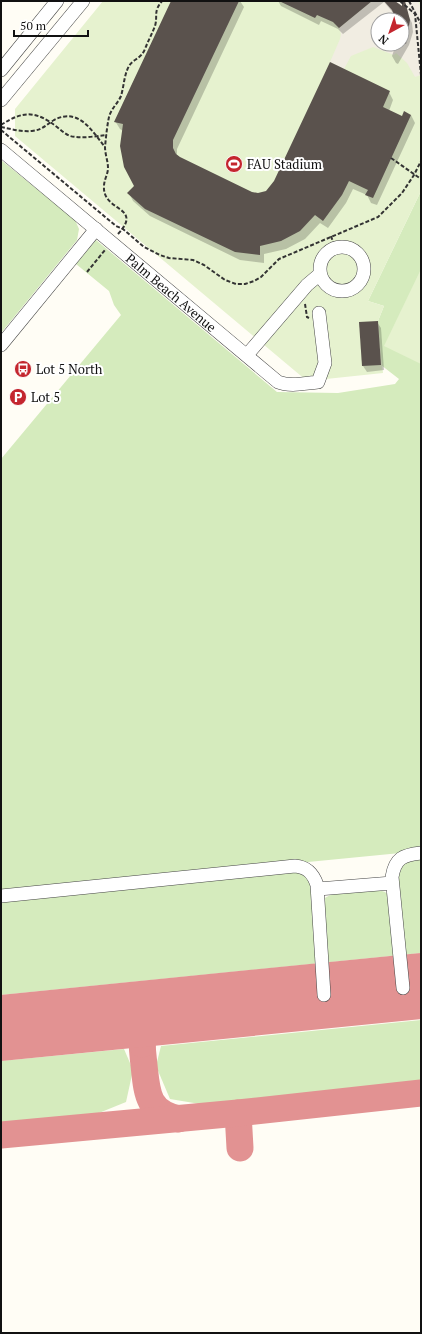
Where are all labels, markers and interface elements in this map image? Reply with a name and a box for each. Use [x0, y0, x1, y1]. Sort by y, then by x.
scale bar [14, 12, 88, 38]
north arrow [370, 12, 410, 52]
text: 50 m [20, 18, 47, 33]
text: N [375, 31, 391, 48]
sports icon: FAU Stadium [224, 154, 244, 174]
place label: FAU Stadium [247, 155, 322, 173]
street label: Palm Beach Avenue [122, 249, 220, 336]
bus stop icon: Lot 5 North [13, 359, 33, 379]
place label: Lot 5 North [36, 360, 103, 378]
parking icon: Lot 5 [8, 387, 28, 407]
place label: Lot 5 [31, 388, 60, 406]

